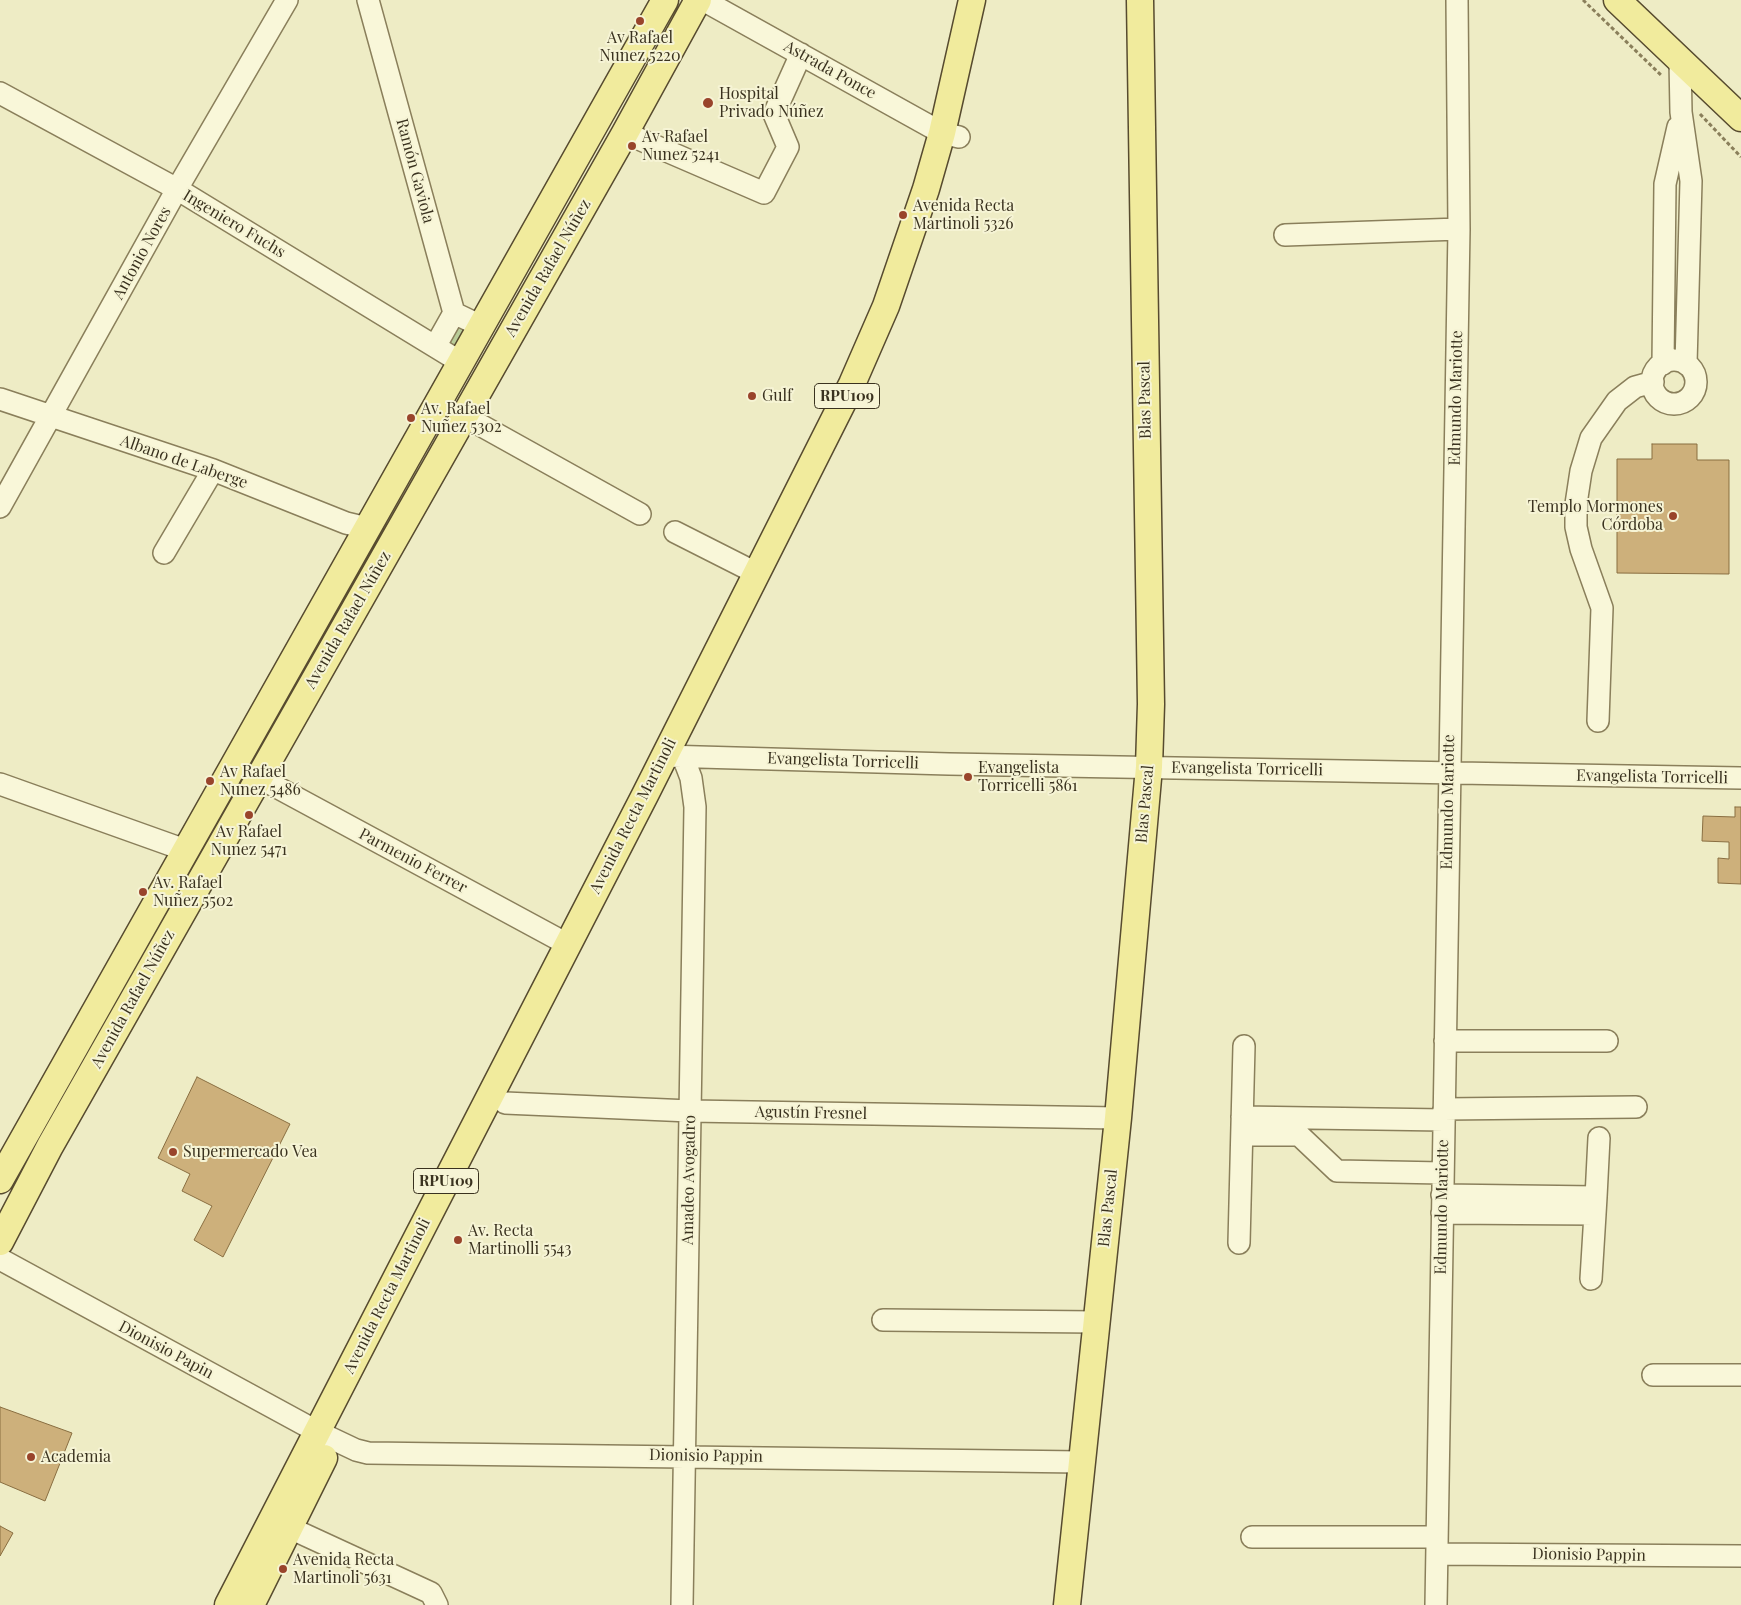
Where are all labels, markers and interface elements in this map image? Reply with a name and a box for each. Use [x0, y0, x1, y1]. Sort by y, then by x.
marker: Av Rafael Nunez 5220 [634, 15, 646, 27]
place label: Av Rafael Nunez 5220 [599, 28, 681, 66]
street label: Astrada Ponce [780, 37, 880, 103]
place label: Hospital Privado Núñez [719, 84, 824, 122]
marker: Hospital Privado Núñez [701, 96, 715, 110]
street label: Ramón Gaviola [392, 117, 438, 225]
place label: Av Rafael Nunez 5241 [642, 127, 720, 165]
marker: Av Rafael Nunez 5241 [626, 140, 638, 152]
street label: Ingeniero Fuchs [179, 186, 289, 262]
street label: Avenida Rafael Núñez [501, 196, 595, 340]
place label: Avenida Recta Martinoli 5326 [913, 196, 1014, 234]
street label: Antonio Nores [109, 203, 175, 303]
marker: Avenida Recta Martinoli 5326 [897, 209, 909, 221]
street label: Edmundo Mariotte [1445, 330, 1467, 466]
street label: Blas Pascal [1135, 361, 1155, 439]
road number: RPU109 [814, 384, 880, 408]
place label: Gulf [762, 386, 792, 406]
marker: Gulf [746, 390, 758, 402]
place label: Av. Rafael Nuñez 5302 [421, 399, 502, 437]
marker: Av. Rafael Nuñez 5302 [405, 412, 417, 424]
street label: Albano de Laberge [118, 431, 250, 493]
place label: Templo Mormones Córdoba [1528, 497, 1663, 535]
marker: Templo Mormones Córdoba [1667, 510, 1679, 522]
street label: Avenida Rafael Núñez [301, 548, 395, 692]
street label: Edmundo Mariotte [1437, 734, 1459, 870]
street label: Avenida Recta Martinoli [585, 735, 681, 897]
street label: Evangelista Torricelli [767, 749, 919, 773]
place label: Evangelista Torricelli 5861 [978, 758, 1078, 796]
street label: Evangelista Torricelli [1171, 758, 1323, 780]
place label: Av Rafael Nunez 5486 [220, 762, 301, 800]
street label: Blas Pascal [1132, 764, 1158, 844]
street label: Evangelista Torricelli [1576, 766, 1728, 788]
marker: Evangelista Torricelli 5861 [962, 771, 974, 783]
marker: Av Rafael Nunez 5486 [204, 775, 216, 787]
marker: Av Rafael Nunez 5471 [243, 809, 255, 821]
place label: Av Rafael Nunez 5471 [211, 822, 287, 860]
street label: Parmenio Ferrer [356, 824, 470, 898]
place label: Av. Rafael Nuñez 5502 [153, 873, 233, 911]
marker: Av. Rafael Nuñez 5502 [137, 886, 149, 898]
street label: Avenida Rafael Núñez [87, 926, 179, 1072]
street label: Agustín Fresnel [755, 1102, 867, 1124]
street label: Amadeo Avogadro [678, 1115, 700, 1245]
street label: Edmundo Mariotte [1431, 1139, 1453, 1275]
place label: Supermercado Vea [183, 1142, 318, 1162]
marker: Supermercado Vea [167, 1146, 179, 1158]
road number: RPU109 [414, 1168, 478, 1194]
street label: Blas Pascal [1094, 1168, 1122, 1248]
street label: Avenida Recta Martinoli [339, 1215, 435, 1377]
place label: Av. Recta Martinolli 5543 [468, 1221, 571, 1259]
marker: Av. Recta Martinolli 5543 [452, 1234, 464, 1246]
street label: Dionisio Papin [115, 1317, 217, 1383]
street label: Dionisio Pappin [649, 1445, 763, 1467]
place label: Academia [41, 1447, 111, 1467]
marker: Academia [25, 1451, 37, 1463]
street label: Dionisio Pappin [1532, 1544, 1646, 1566]
place label: Avenida Recta Martinoli 5631 [293, 1550, 394, 1588]
marker: Avenida Recta Martinoli 5631 [277, 1563, 289, 1575]

